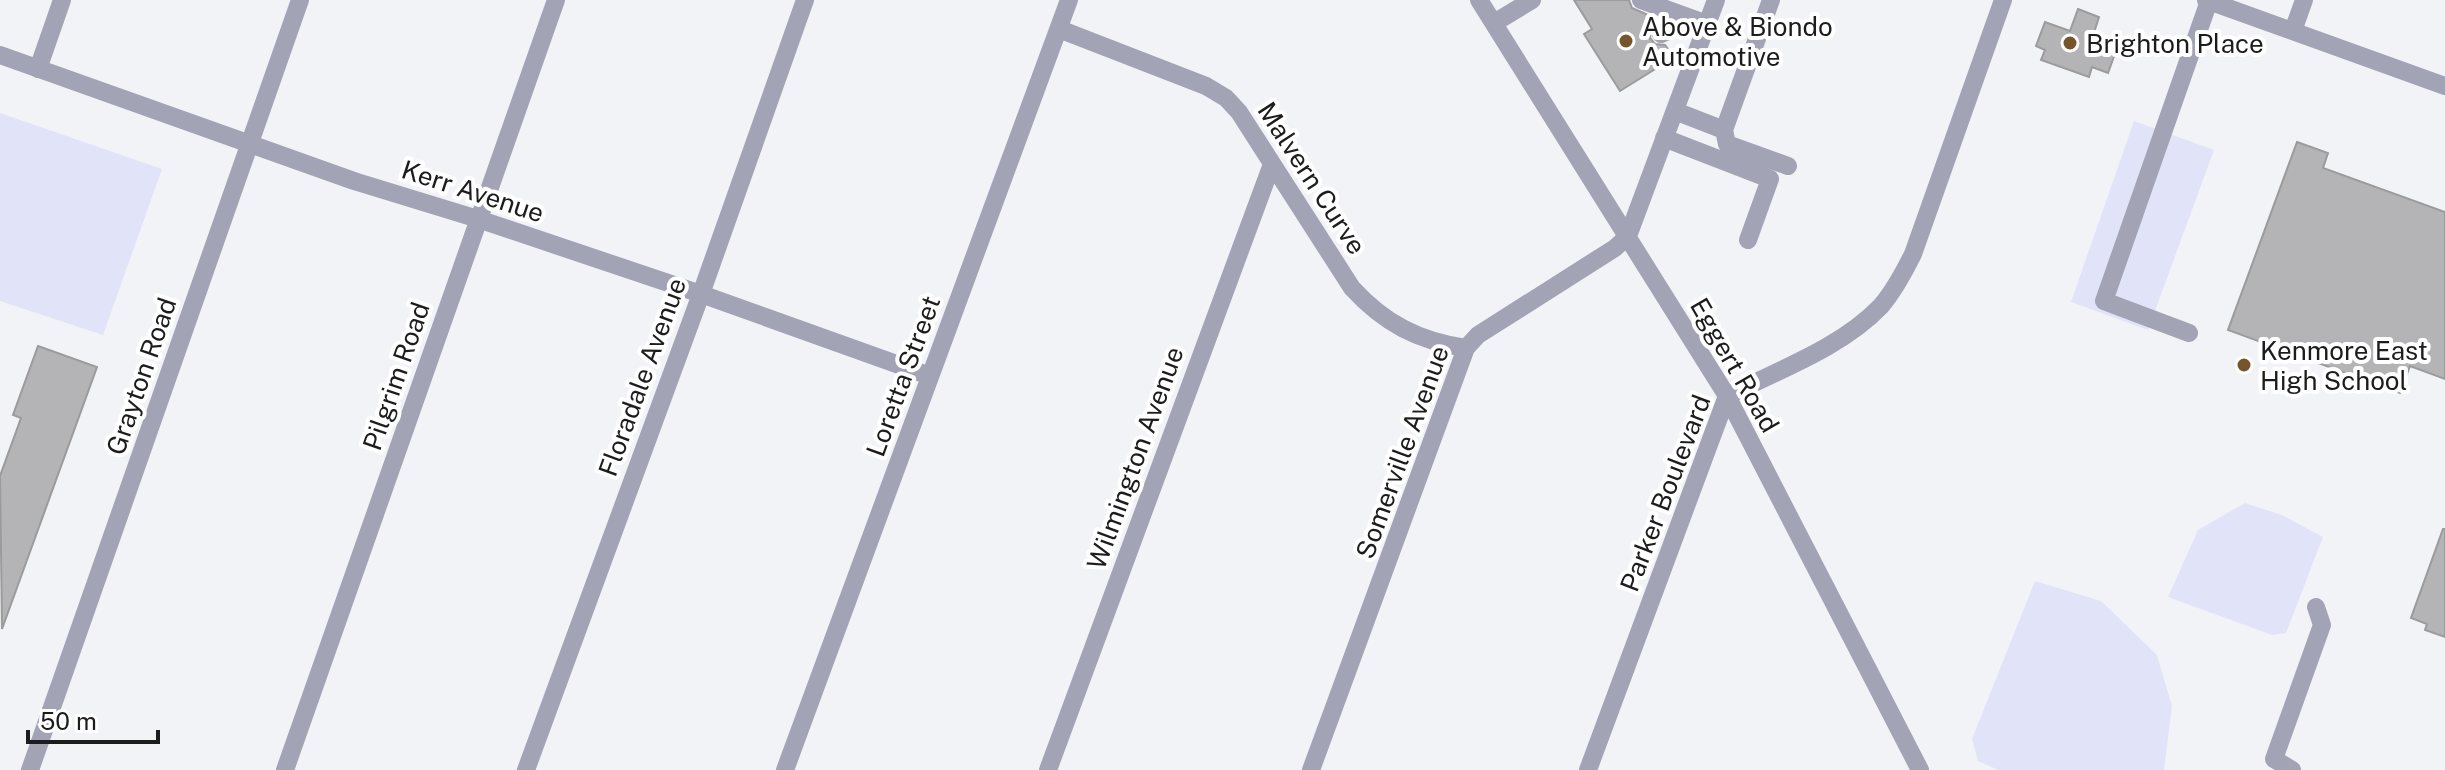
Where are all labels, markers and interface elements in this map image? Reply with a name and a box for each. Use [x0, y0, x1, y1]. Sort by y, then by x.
place label: Above & Biondo Automotive [1642, 11, 1833, 72]
place label: Brighton Place [2086, 28, 2264, 59]
marker: Above & Biondo Automotive [1617, 32, 1635, 50]
marker: Brighton Place [2061, 34, 2079, 52]
street label: Malvern Curve [1251, 96, 1373, 260]
street label: Kerr Avenue [398, 153, 548, 229]
street label: Floradale Avenue [592, 274, 692, 480]
street label: Loretta Street [860, 291, 946, 461]
street label: Eggert Road [1684, 292, 1786, 438]
street label: Grayton Road [100, 293, 182, 459]
street label: Pilgrim Road [356, 298, 436, 454]
place label: Kenmore East High School [2260, 335, 2428, 396]
street label: Somerville Avenue [1349, 341, 1455, 563]
street label: Wilmington Avenue [1080, 342, 1190, 574]
marker: Kenmore East High School [2235, 356, 2253, 374]
street label: Parker Boulevard [1613, 390, 1717, 596]
scale bar [28, 694, 158, 744]
text: 50 m [40, 707, 97, 735]

